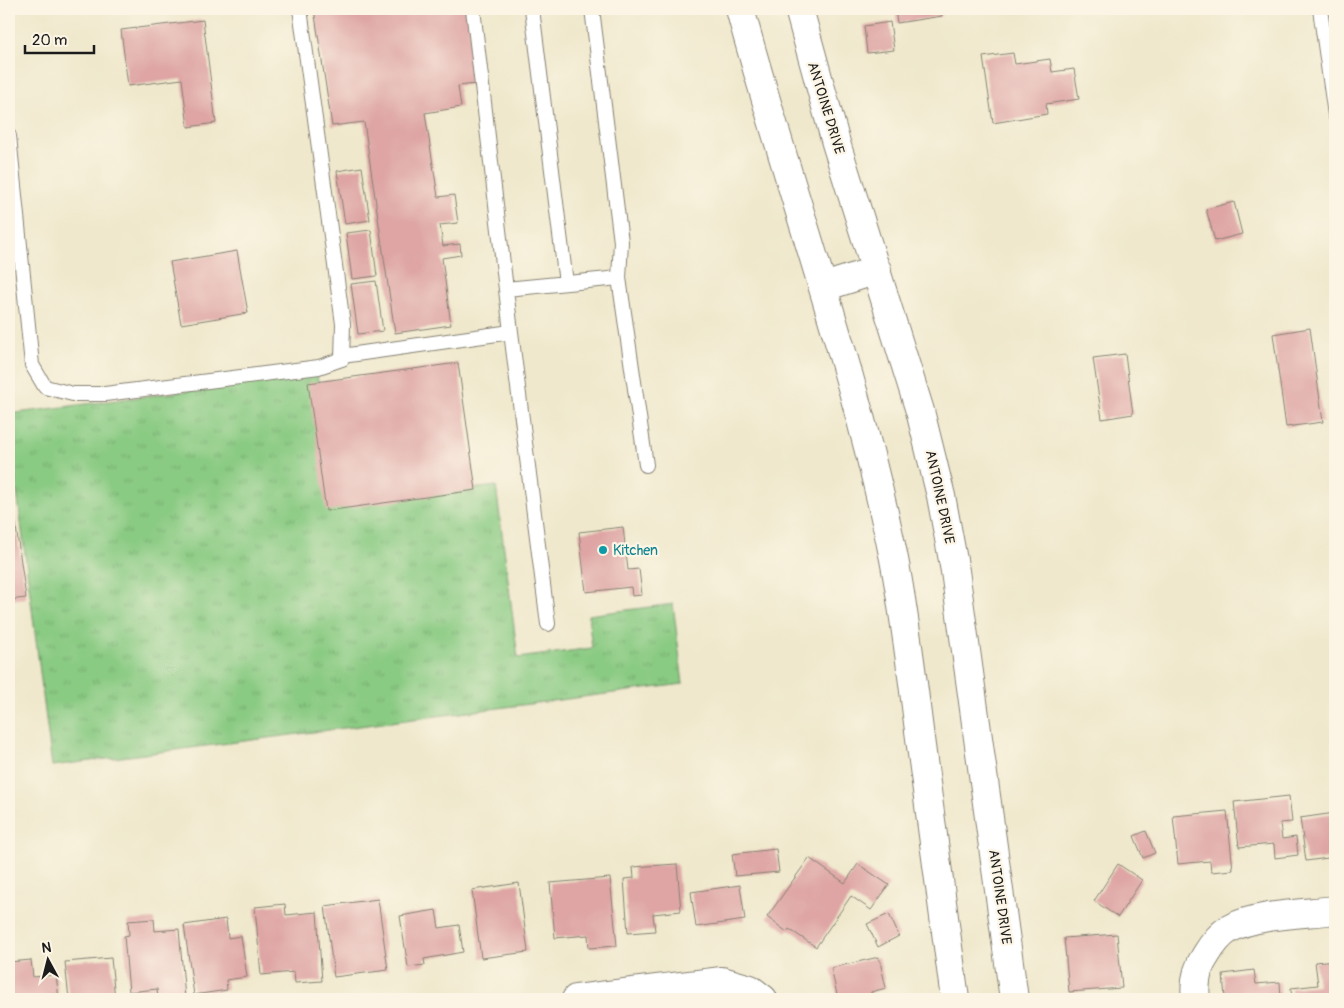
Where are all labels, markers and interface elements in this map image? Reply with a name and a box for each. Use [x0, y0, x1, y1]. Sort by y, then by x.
scale bar [25, 22, 94, 54]
text: 20 m [32, 31, 67, 50]
street label: ANTOINE DRIVE [804, 60, 848, 156]
street label: ANTOINE DRIVE [922, 449, 958, 545]
place label: Kitchen [613, 542, 658, 559]
marker: Kitchen [597, 544, 609, 556]
street label: ANTOINE DRIVE [985, 849, 1015, 945]
north arrow [22, 936, 72, 986]
text: N [41, 939, 52, 957]

